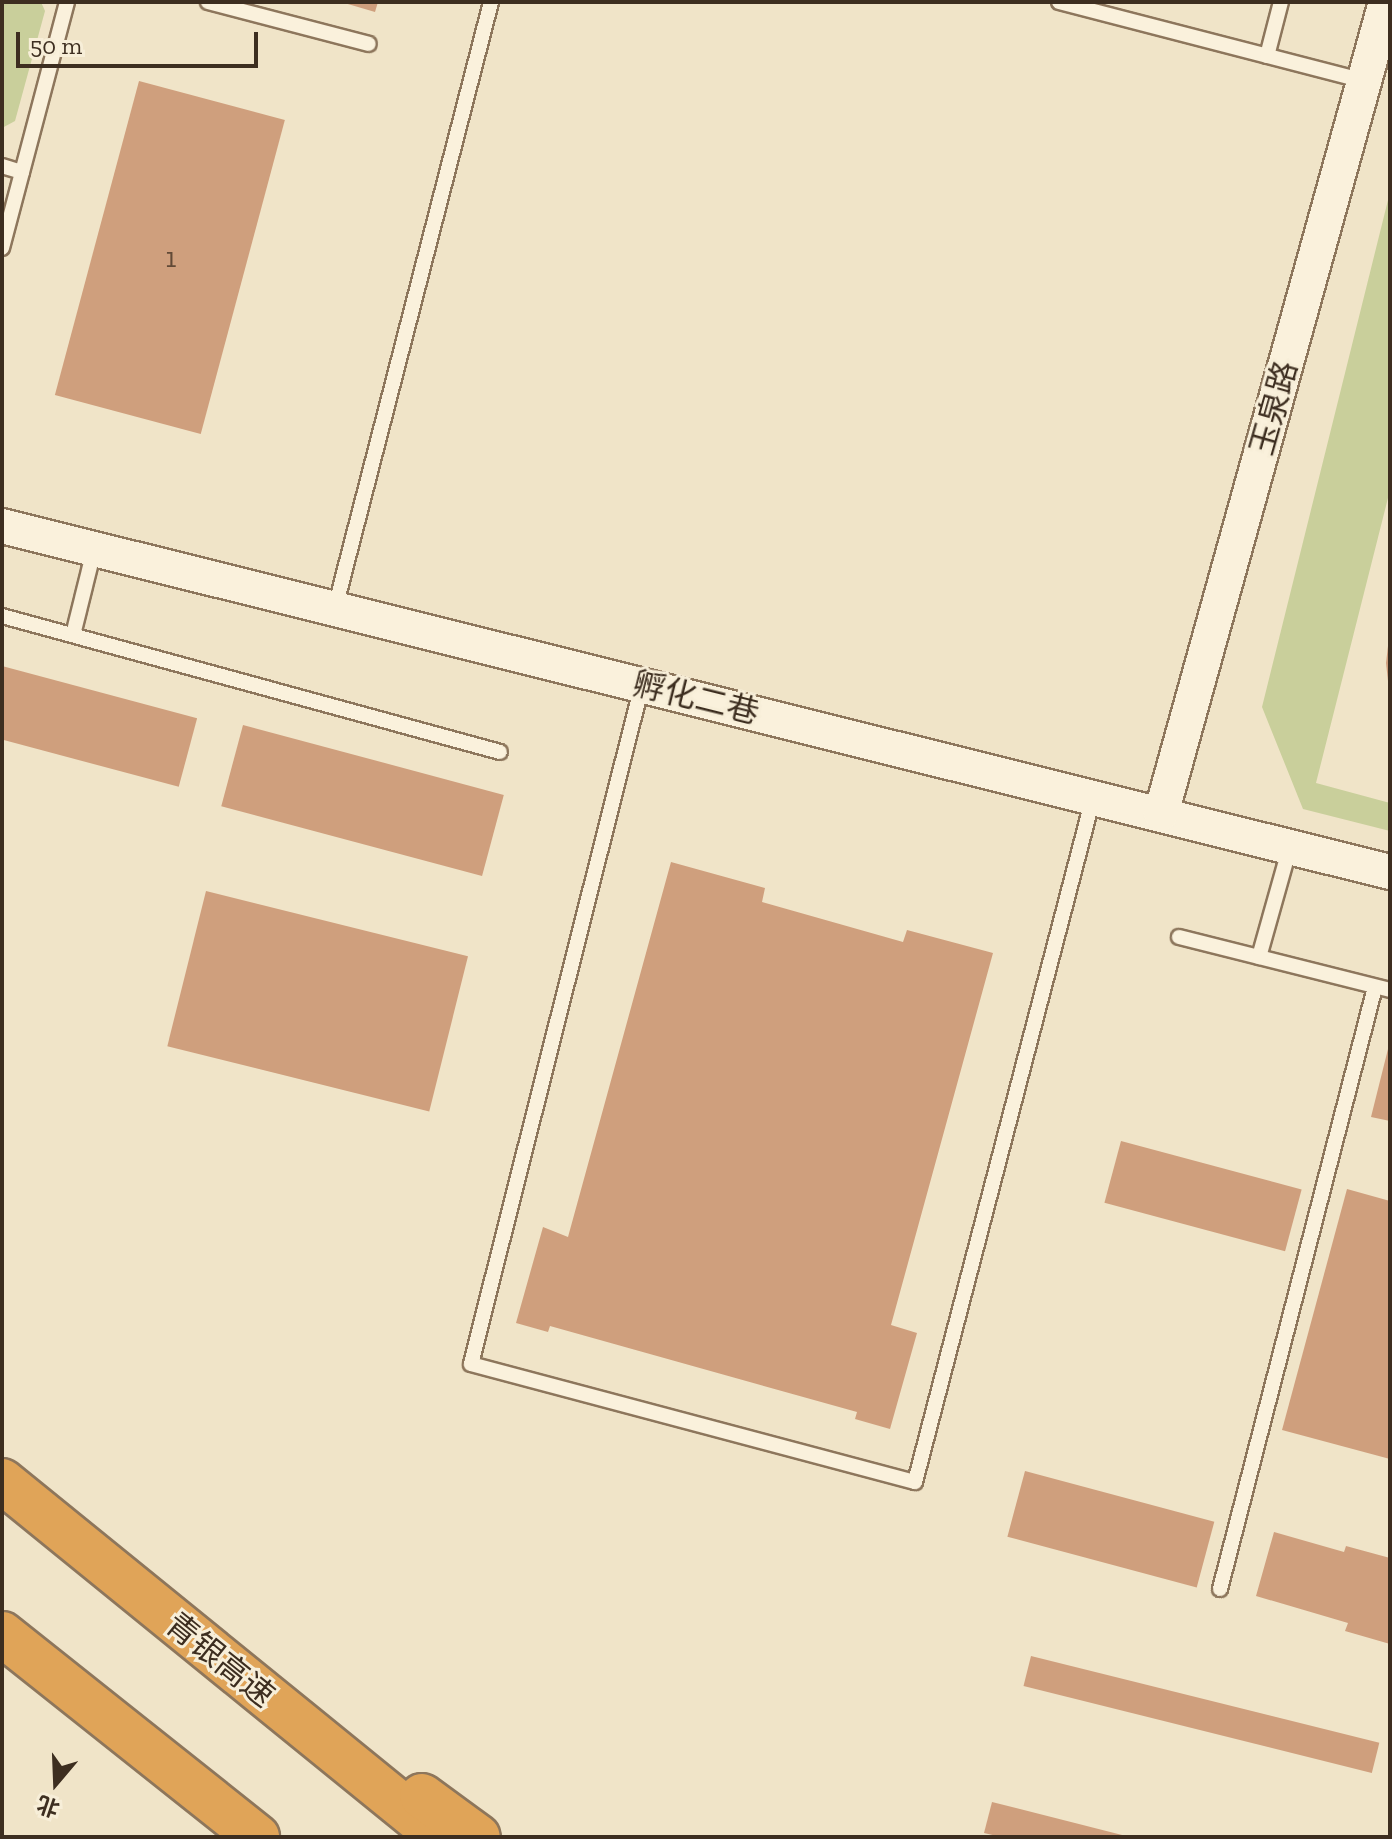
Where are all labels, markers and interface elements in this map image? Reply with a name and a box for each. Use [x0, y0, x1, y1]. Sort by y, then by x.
scale bar [20, 16, 262, 66]
text: 50 m [30, 31, 82, 60]
house number: 1 [166, 241, 176, 275]
street label: 玉泉路 [1242, 357, 1306, 459]
street label: 孵化二巷 [629, 664, 763, 732]
street label: 青银高速 [158, 1605, 282, 1715]
north arrow [16, 1743, 96, 1823]
text: 北 [33, 1790, 63, 1823]

